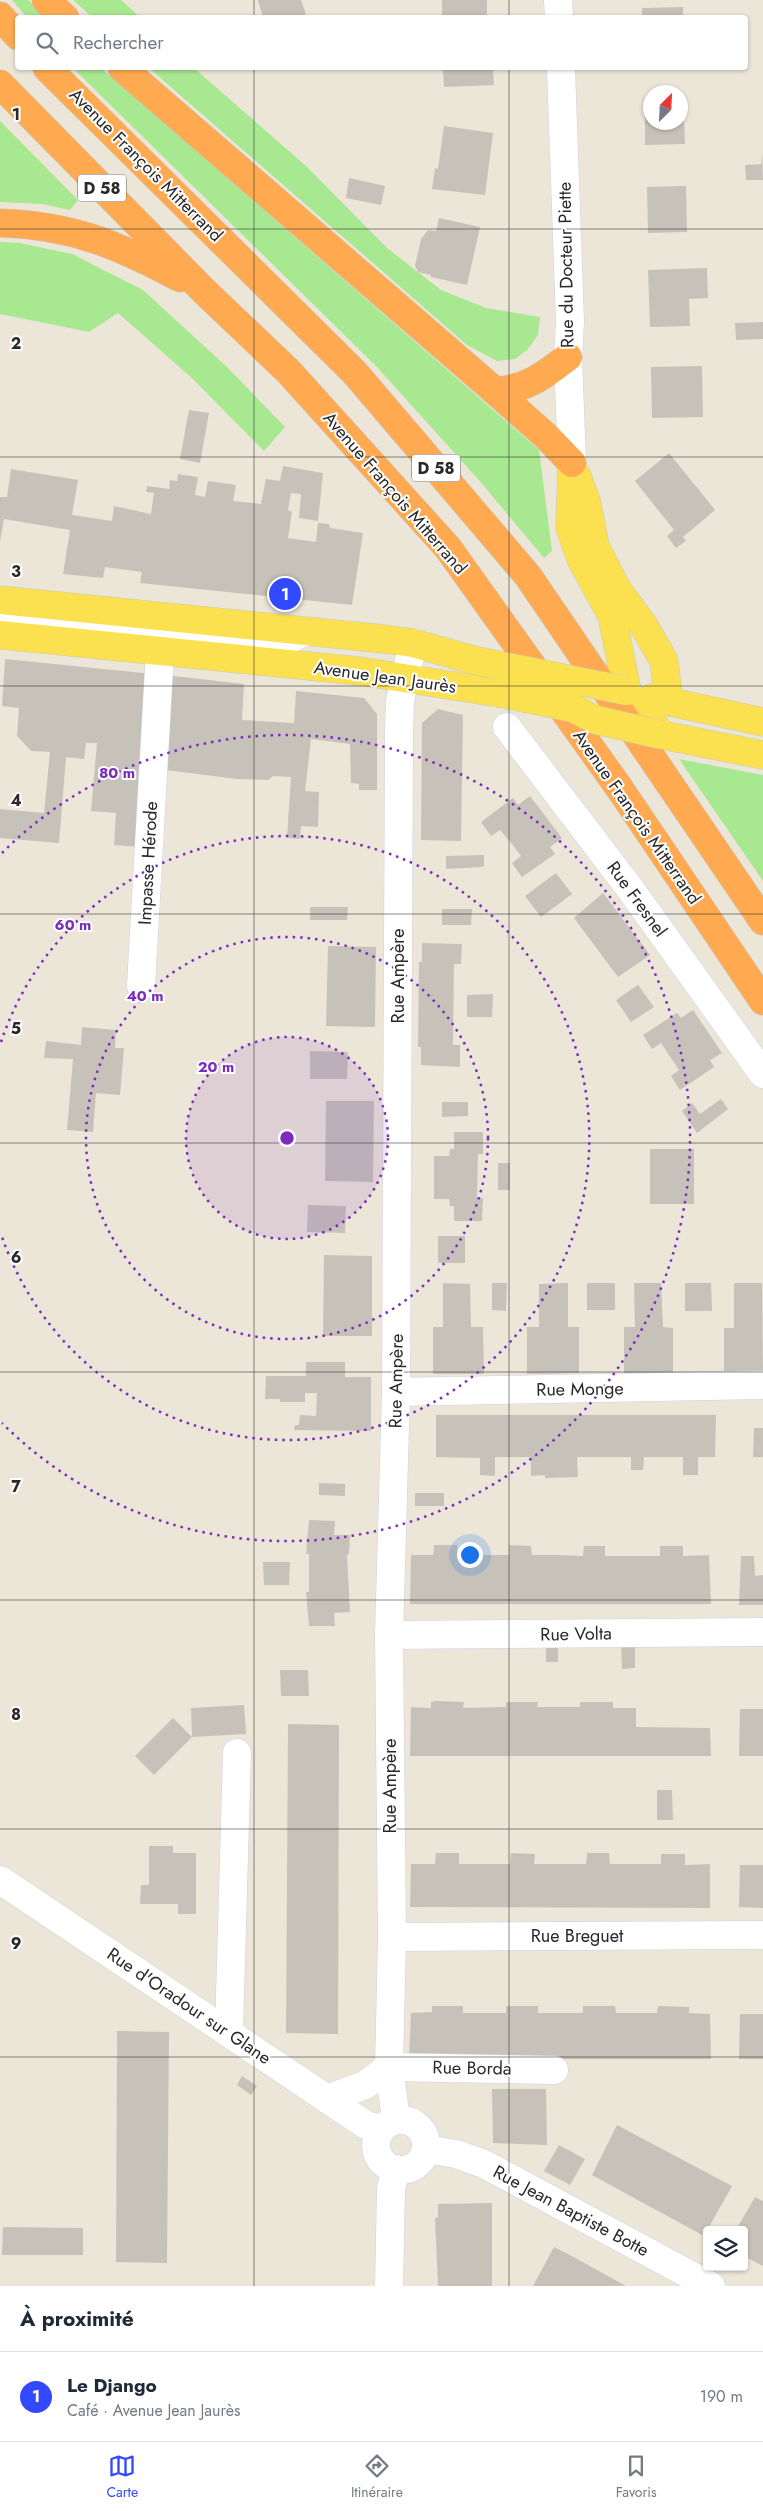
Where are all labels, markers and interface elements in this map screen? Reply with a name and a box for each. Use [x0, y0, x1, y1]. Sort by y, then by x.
search box [15, 15, 748, 70]
icon: search [33, 29, 61, 57]
text: Rechercher [73, 29, 164, 56]
street label: Avenue François Mitterrand [63, 82, 229, 248]
north arrow [643, 85, 688, 130]
text: 1 [12, 103, 20, 126]
road number: D 58 [78, 174, 126, 202]
street label: Rue du Docteur Piette [552, 182, 580, 348]
text: 2 [11, 332, 21, 355]
street label: Avenue François Mitterrand [317, 406, 473, 580]
road number: D 58 [412, 454, 460, 482]
text: 3 [11, 560, 21, 583]
pin: 1 [269, 575, 301, 613]
street label: Avenue Jean Jaurès [312, 654, 458, 700]
street label: Avenue François Mitterrand [567, 724, 707, 910]
text: 80 m [99, 762, 135, 784]
text: 4 [10, 789, 22, 812]
street label: Impasse Hérode [132, 800, 164, 926]
street label: Rue Fresnel [601, 856, 673, 942]
text: 60 m [55, 914, 91, 936]
street label: Rue Ampère [385, 929, 411, 1023]
text: 40 m [126, 985, 164, 1007]
text: 5 [11, 1017, 21, 1040]
text: 20 m [198, 1056, 234, 1078]
centre of rings [278, 1129, 296, 1147]
text: 6 [11, 1246, 21, 1269]
street label: Rue Ampère [382, 1333, 410, 1429]
street label: Rue Monge [536, 1375, 624, 1403]
text: 7 [11, 1475, 21, 1498]
your location [457, 1542, 483, 1568]
street label: Rue Volta [540, 1620, 612, 1648]
text: 8 [11, 1703, 21, 1726]
street label: Rue Ampère [377, 1739, 403, 1833]
street label: Rue Breguet [531, 1923, 624, 1949]
text: 9 [11, 1932, 21, 1955]
street label: Rue d'Oradour sur Glane [102, 1941, 276, 2071]
street label: Rue Borda [432, 2054, 512, 2082]
street label: Rue Jean Baptiste Botte [488, 2159, 654, 2263]
map controls [703, 2226, 748, 2271]
button: layers [703, 2226, 748, 2271]
text: À proximité [20, 2304, 134, 2334]
text: Le Django [67, 2372, 157, 2399]
text: 1 [32, 2385, 40, 2408]
text: 190 m [700, 2385, 743, 2408]
text: Café · Avenue Jean Jaurès [67, 2399, 240, 2422]
tab: Carte [106, 2452, 138, 2502]
tab: Itinéraire [351, 2452, 403, 2502]
tab: Favoris [616, 2452, 657, 2502]

